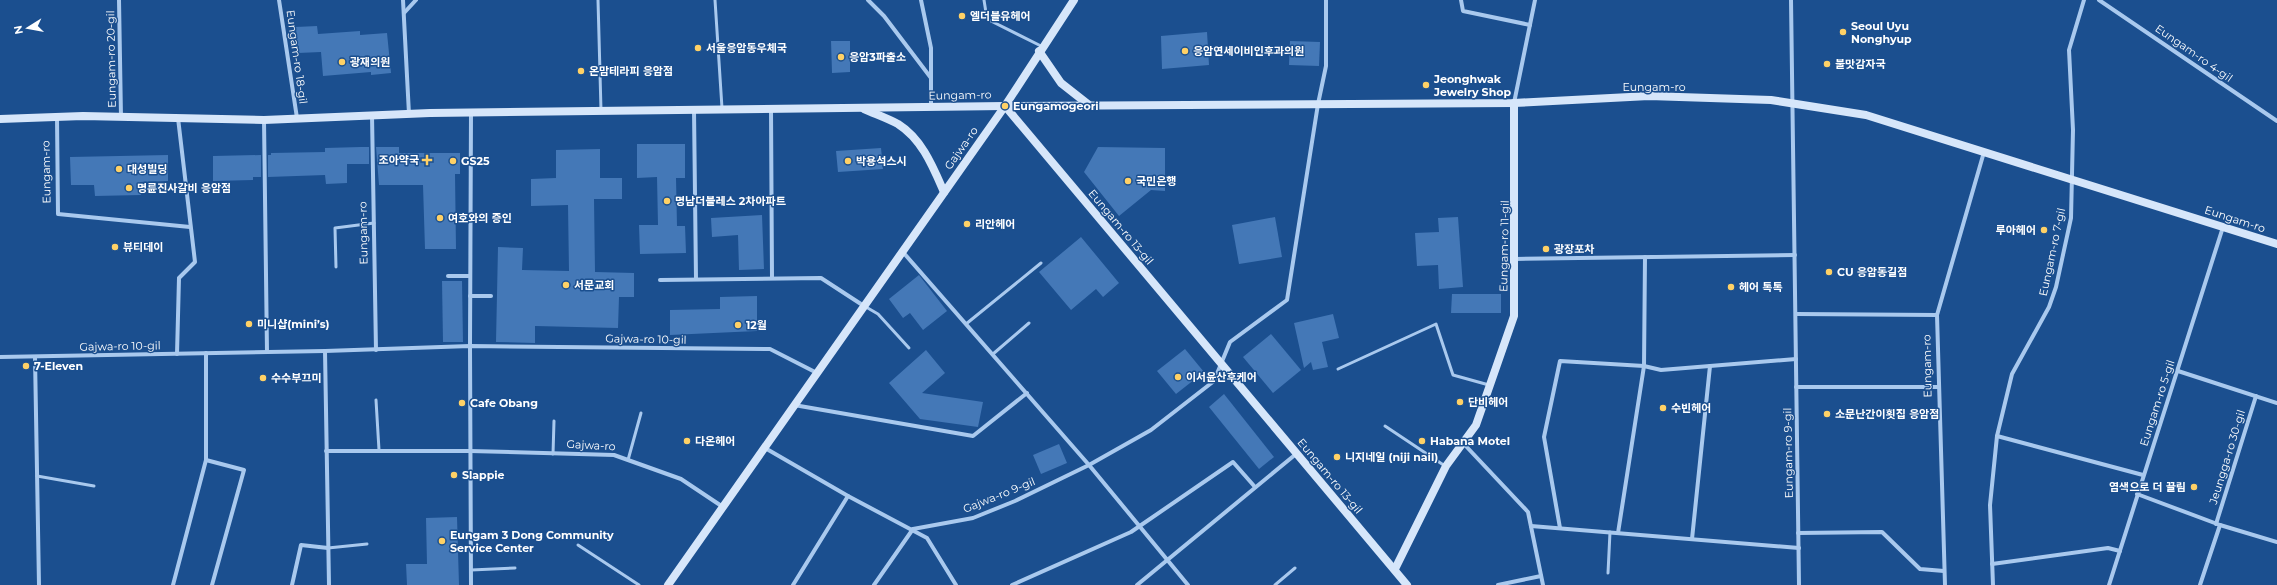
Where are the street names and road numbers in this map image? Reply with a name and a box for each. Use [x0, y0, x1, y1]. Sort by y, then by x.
street label: Eungam-ro 18-gil [283, 9, 311, 105]
street label: Eungam-ro 20-gil [103, 10, 119, 108]
street label: Eungam-ro 4-gil [2153, 21, 2235, 85]
street label: Eungam-ro [1622, 80, 1686, 94]
street label: Eungam-ro [928, 87, 992, 103]
street label: Gajwa-ro [941, 124, 981, 172]
street label: Eungam-ro [38, 140, 54, 204]
street label: Eungam-ro 13-gil [1085, 186, 1157, 268]
street label: Eungam-ro 11-gil [1496, 200, 1512, 292]
street label: Eungam-ro [355, 201, 371, 265]
street label: Eungam-ro [2203, 203, 2267, 235]
street label: Eungam-ro 7-gil [2036, 207, 2068, 297]
street label: Gajwa-ro 10-gil [605, 331, 687, 347]
street label: Eungam-ro [1919, 334, 1935, 398]
street label: Gajwa-ro 10-gil [79, 338, 161, 354]
street label: Eungam-ro 5-gil [2136, 358, 2178, 448]
street label: Eungam-ro 9-gil [1780, 408, 1796, 498]
street label: Jeungga-ro 30-gil [2206, 408, 2248, 507]
street label: Eungam-ro 13-gil [1294, 435, 1366, 517]
street label: Gajwa-ro [566, 437, 616, 453]
street label: Gajwa-ro 9-gil [961, 474, 1037, 516]

